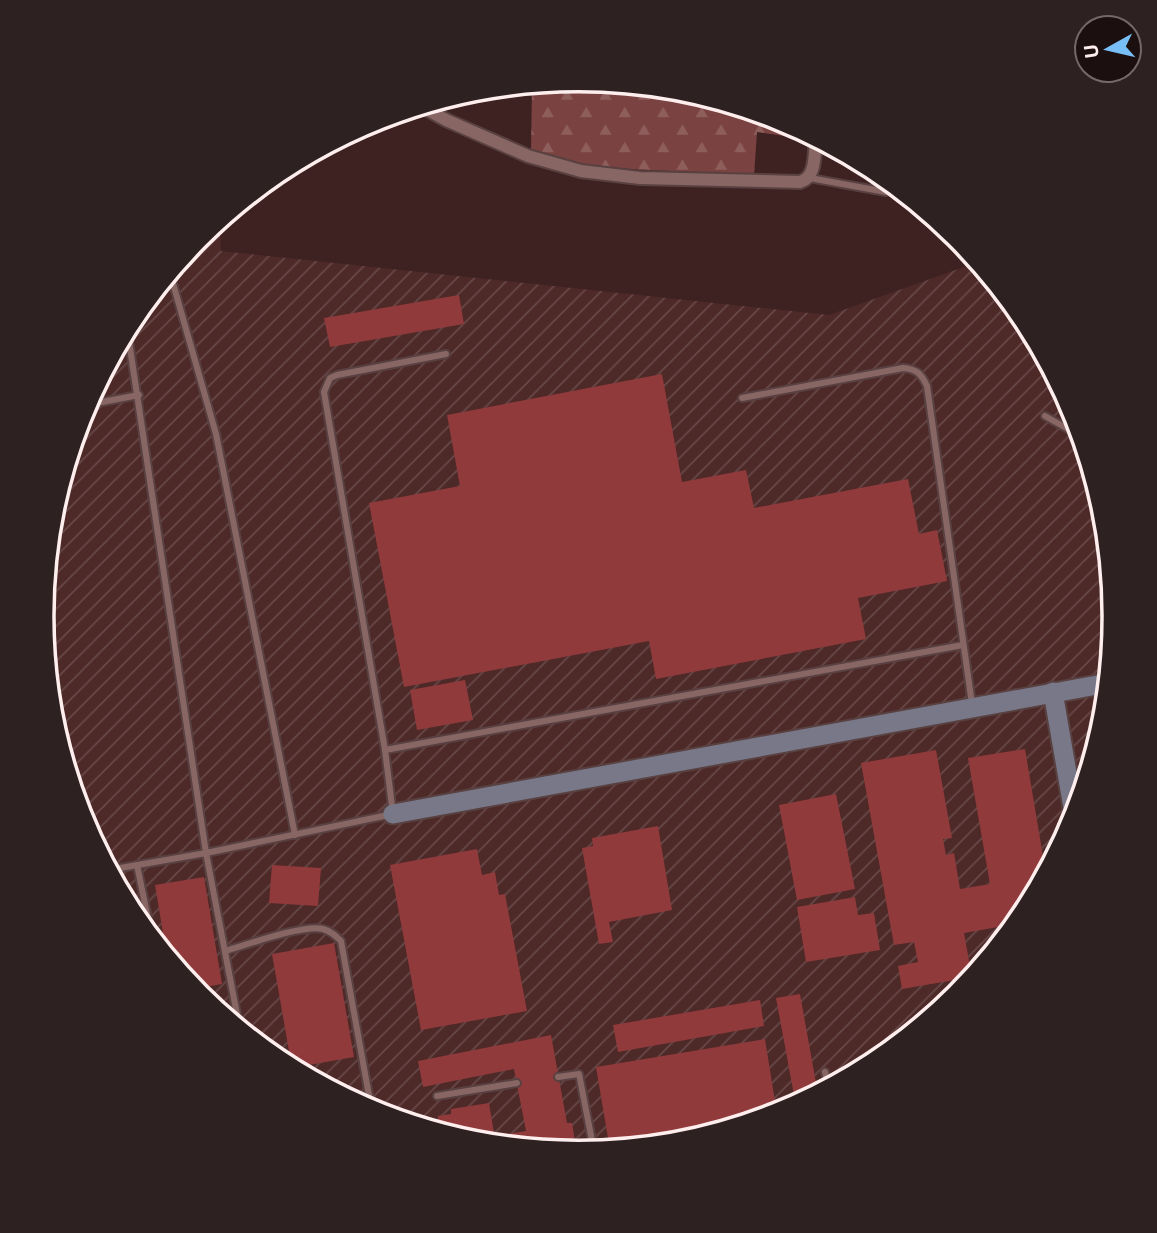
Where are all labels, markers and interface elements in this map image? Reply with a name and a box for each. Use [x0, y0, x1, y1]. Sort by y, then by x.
north arrow [1073, 14, 1143, 84]
text: U [1077, 42, 1105, 60]

